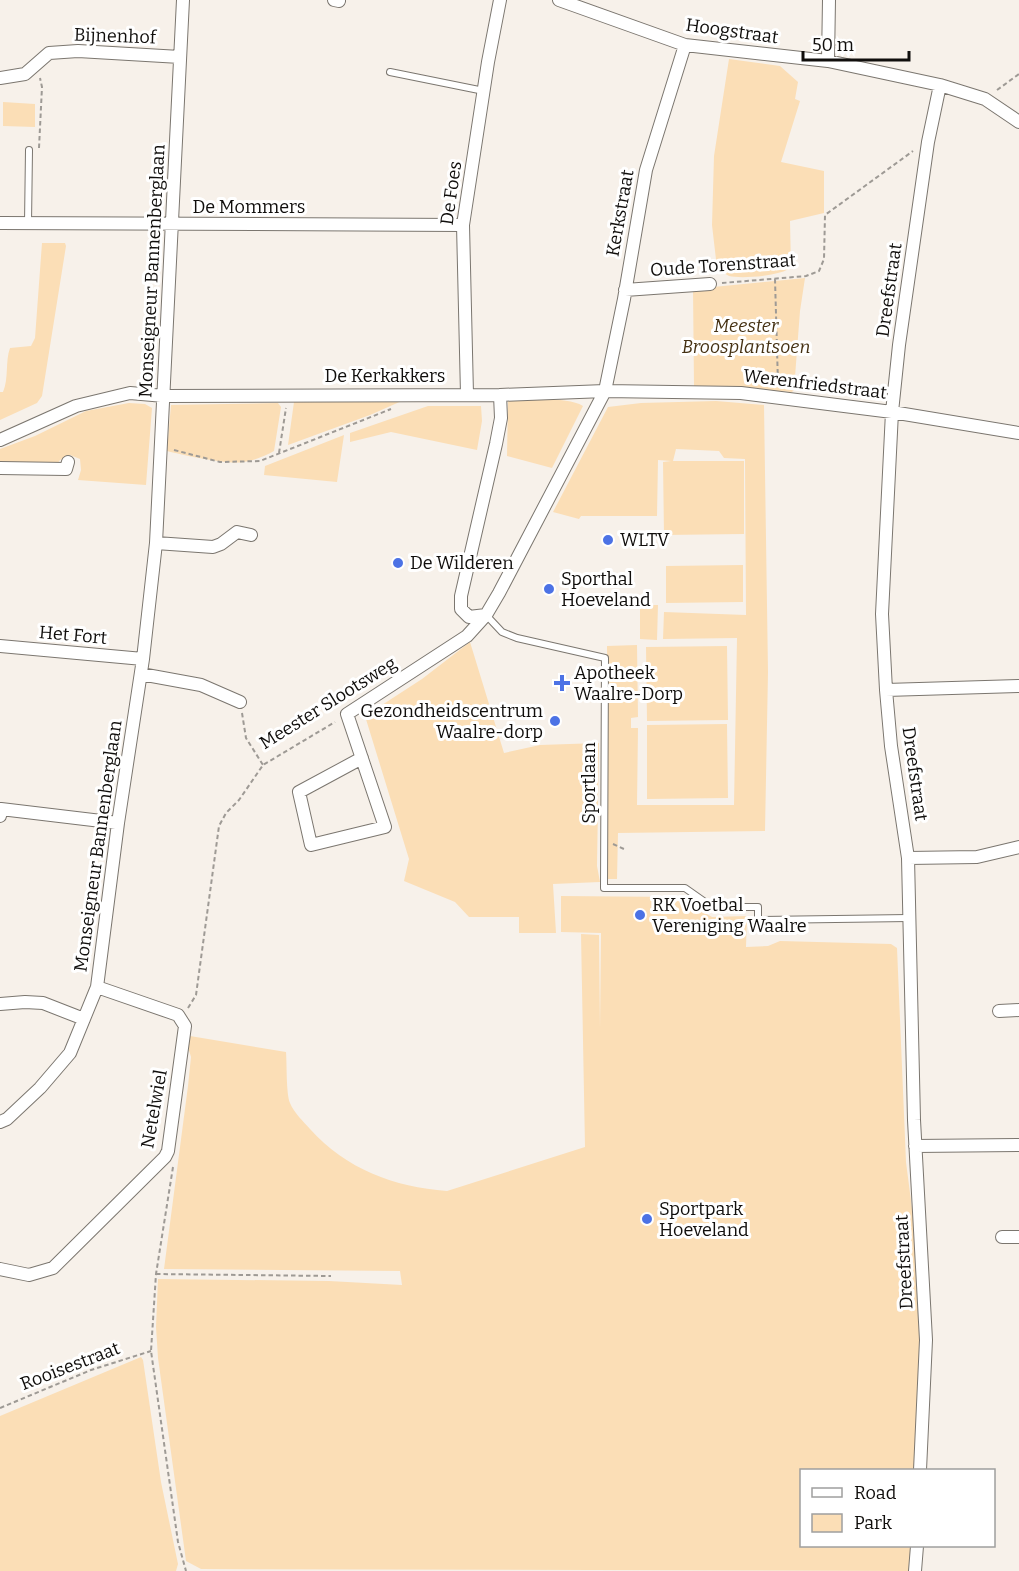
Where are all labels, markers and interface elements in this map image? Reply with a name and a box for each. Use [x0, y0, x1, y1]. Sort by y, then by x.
street label: Hoogstraat [684, 14, 780, 48]
street label: Bijnenhof [74, 24, 158, 48]
scale bar [803, 24, 910, 62]
text: 50 m [812, 34, 854, 56]
street label: Monseigneur Bannenberglaan [134, 143, 170, 398]
street label: De Foes [436, 160, 466, 226]
street label: Kerkstraat [602, 167, 639, 258]
street label: De Mommers [193, 196, 305, 218]
street label: Dreefstraat [872, 241, 907, 338]
street label: Oude Torenstraat [649, 249, 797, 281]
park label: Meester Broosplantsoen [682, 315, 810, 358]
street label: Werenfriedstraat [742, 364, 889, 404]
street label: De Kerkakkers [325, 365, 445, 387]
place label: WLTV [620, 529, 670, 551]
marker: WLTV [601, 533, 615, 547]
place label: De Wilderen [410, 552, 514, 574]
marker: De Wilderen [391, 556, 405, 570]
place label: Sporthal Hoeveland [561, 568, 651, 611]
marker: Sporthal Hoeveland [542, 582, 556, 596]
street label: Het Fort [38, 621, 108, 649]
street label: Meester Slootsweg [256, 652, 400, 754]
place label: Apotheek Waalre-Dorp [574, 662, 683, 705]
marker: Apotheek Waalre-Dorp [555, 676, 569, 690]
place label: Gezondheidscentrum Waalre-dorp [360, 700, 543, 743]
marker: Gezondheidscentrum Waalre-dorp [548, 714, 562, 728]
street label: Monseigneur Bannenberglaan [69, 718, 127, 973]
street label: Dreefstraat [898, 726, 933, 823]
street label: Sportlaan [578, 742, 600, 824]
place label: RK Voetbal Vereniging Waalre [652, 894, 807, 937]
marker: RK Voetbal Vereniging Waalre [633, 908, 647, 922]
street label: Netelwiel [136, 1068, 172, 1150]
place label: Sportpark Hoeveland [659, 1198, 749, 1241]
marker: Sportpark Hoeveland [640, 1212, 654, 1226]
street label: Dreefstraat [891, 1214, 917, 1310]
street label: Rooisestraat [17, 1337, 123, 1395]
legend [800, 1469, 995, 1547]
text: Road [854, 1482, 897, 1504]
text: Park [854, 1512, 893, 1534]

